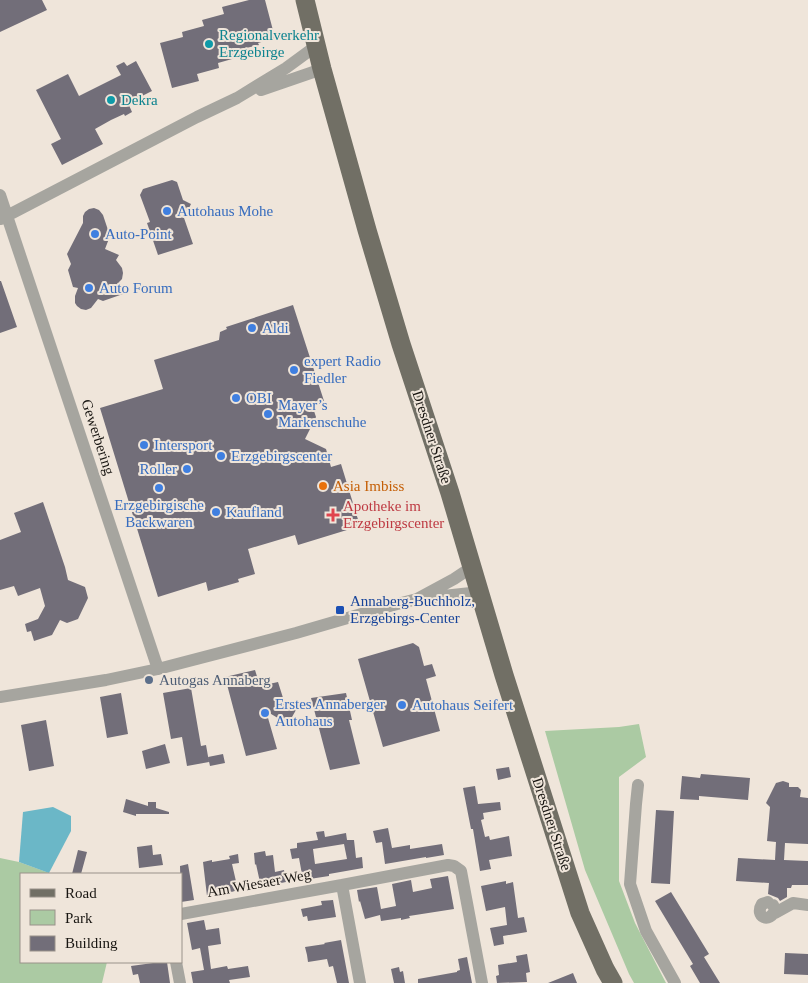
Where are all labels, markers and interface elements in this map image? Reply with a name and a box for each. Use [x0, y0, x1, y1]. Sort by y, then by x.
place label: Regionalverkehr Erzgebirge [219, 27, 319, 60]
marker: Regionalverkehr Erzgebirge [203, 38, 215, 50]
place label: Dekra [121, 92, 158, 108]
marker: Dekra [105, 94, 117, 106]
place label: Autohaus Mohe [177, 203, 274, 219]
marker: Autohaus Mohe [161, 205, 173, 217]
place label: Auto-Point [105, 226, 173, 242]
marker: Auto-Point [89, 228, 101, 240]
place label: Auto Forum [99, 280, 173, 296]
marker: Auto Forum [83, 282, 95, 294]
place label: Aldi [262, 320, 289, 336]
marker: Aldi [246, 322, 258, 334]
place label: expert Radio Fiedler [304, 353, 381, 386]
marker: expert Radio Fiedler [288, 364, 300, 376]
street label: Dresdner Straße [409, 388, 455, 486]
place label: OBI [246, 390, 272, 406]
marker: OBI [230, 392, 242, 404]
street label: Gewerbering [78, 397, 118, 477]
place label: Mayer’s Markenschuhe [278, 397, 367, 430]
marker: Mayer’s Markenschuhe [262, 408, 274, 420]
place label: Intersport [154, 437, 213, 453]
marker: Intersport [138, 439, 150, 451]
place label: Erzgebirgscenter [231, 448, 332, 464]
marker: Erzgebirgscenter [215, 450, 227, 462]
place label: Roller [140, 461, 177, 477]
marker: Roller [181, 463, 193, 475]
place label: Asia Imbiss [333, 478, 404, 494]
marker: Asia Imbiss [317, 480, 329, 492]
marker: Erzgebirgische Backwaren [153, 482, 165, 494]
place label: Erzgebirgische Backwaren [114, 497, 204, 530]
place label: Apotheke im Erzgebirgscenter [343, 498, 444, 531]
place label: Kaufland [226, 504, 282, 520]
marker: Kaufland [210, 506, 222, 518]
marker: Apotheke im Erzgebirgscenter [327, 509, 339, 521]
place label: Annaberg-Buchholz, Erzgebirgs-Center [350, 593, 475, 626]
marker: Annaberg-Buchholz, Erzgebirgs-Center [334, 604, 346, 616]
place label: Autogas Annaberg [159, 672, 271, 688]
marker: Autogas Annaberg [143, 674, 155, 686]
place label: Erstes Annaberger Autohaus [275, 696, 385, 729]
place label: Autohaus Seifert [412, 697, 514, 713]
marker: Autohaus Seifert [396, 699, 408, 711]
marker: Erstes Annaberger Autohaus [259, 707, 271, 719]
street label: Dresdner Straße [529, 775, 575, 873]
street label: Am Wiesaer Weg [206, 866, 313, 900]
legend [20, 873, 182, 963]
text: Road [65, 885, 97, 901]
text: Park [65, 910, 93, 926]
text: Building [65, 935, 118, 951]

